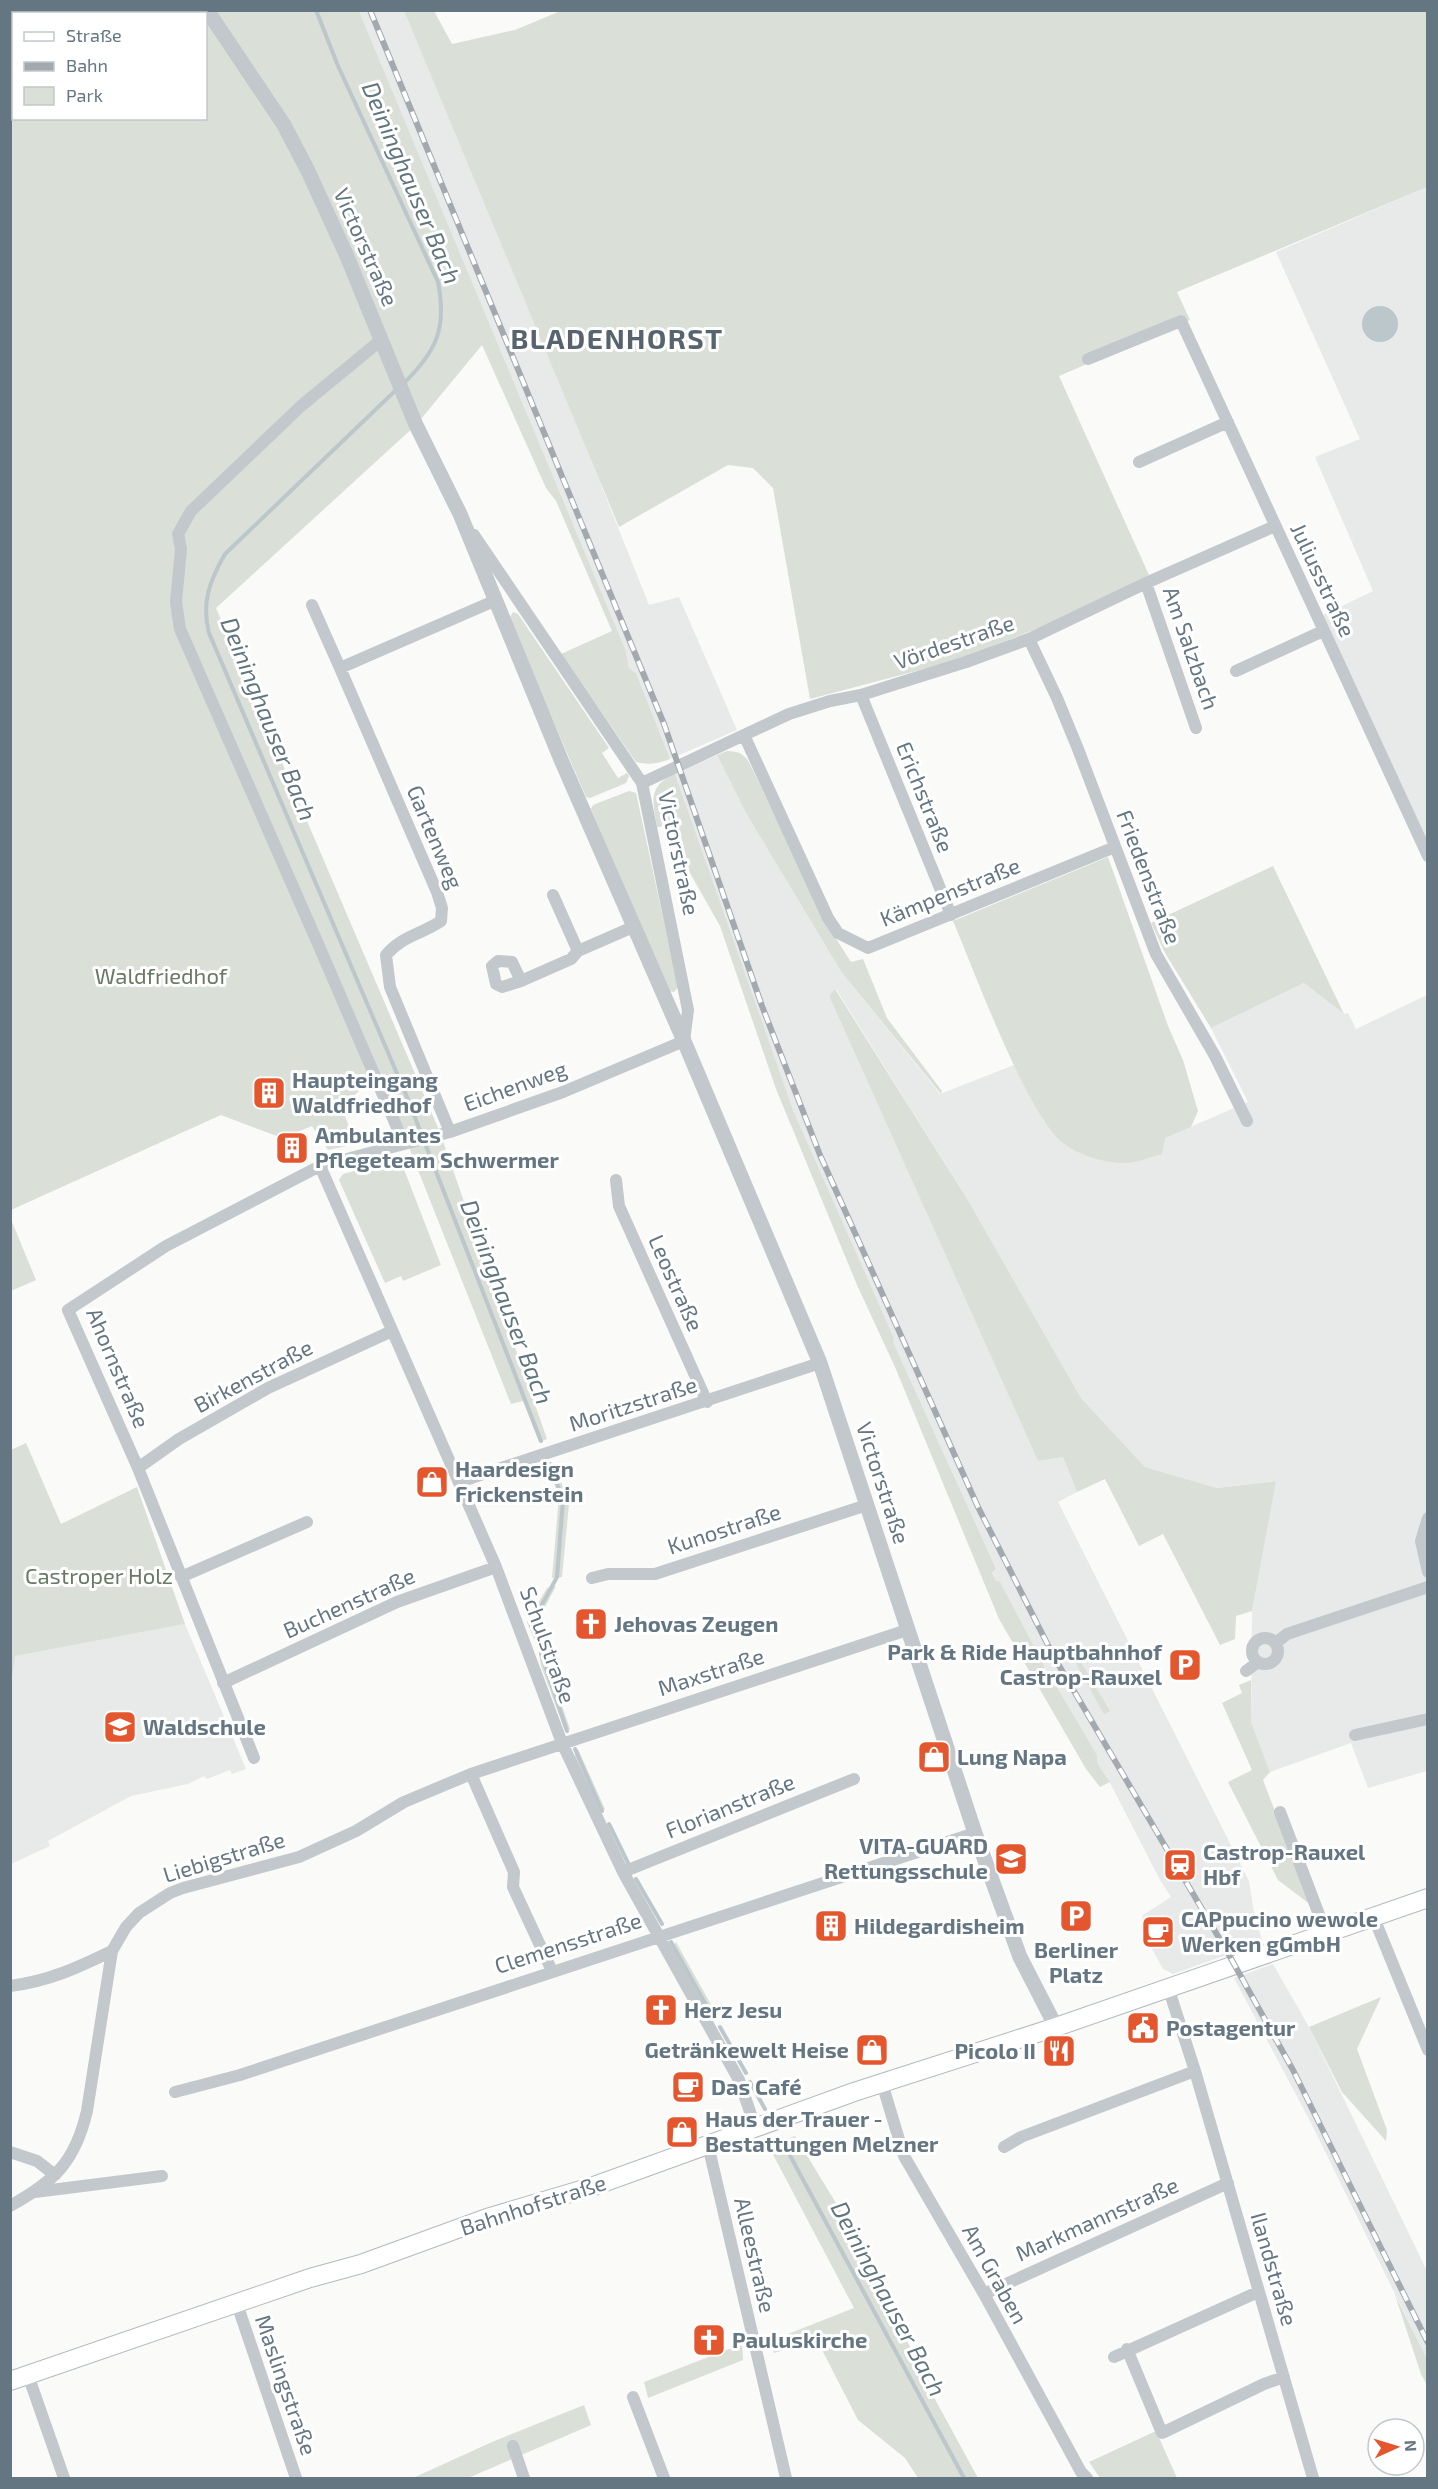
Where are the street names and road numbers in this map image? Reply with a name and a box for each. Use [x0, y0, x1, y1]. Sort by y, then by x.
street label: Victorstraße [329, 184, 405, 310]
street label: Juliusstraße [1286, 518, 1362, 641]
street label: Am Salzbach [1159, 583, 1225, 713]
street label: Vördestraße [890, 608, 1017, 674]
street label: Erichstraße [892, 737, 960, 856]
street label: Gartenweg [402, 781, 469, 892]
street label: Victorstraße [654, 788, 706, 917]
street label: Friedenstraße [1112, 806, 1187, 948]
street label: Kämpenstraße [876, 851, 1023, 931]
street label: Eichenweg [459, 1054, 570, 1116]
street label: Leostraße [644, 1230, 710, 1335]
street label: Ahornstraße [82, 1304, 156, 1431]
street label: Birkenstraße [189, 1333, 316, 1417]
street label: Moritzstraße [566, 1370, 700, 1436]
street label: Victorstraße [852, 1419, 916, 1547]
street label: Kunostraße [664, 1497, 784, 1559]
street label: Buchenstraße [279, 1561, 418, 1643]
street label: Schulstraße [516, 1583, 582, 1706]
street label: Maxstraße [654, 1642, 767, 1700]
street label: Florianstraße [661, 1767, 798, 1843]
street label: Liebigstraße [160, 1825, 288, 1887]
street label: Clemensstraße [491, 1906, 644, 1978]
street label: Bahnhofstraße [456, 2168, 609, 2240]
street label: Markmannstraße [1011, 2171, 1182, 2266]
street label: Alleestraße [730, 2195, 782, 2315]
street label: Ilandstraße [1246, 2209, 1304, 2328]
street label: Am Graben [958, 2219, 1034, 2328]
street label: Maslingstraße [251, 2311, 323, 2458]

